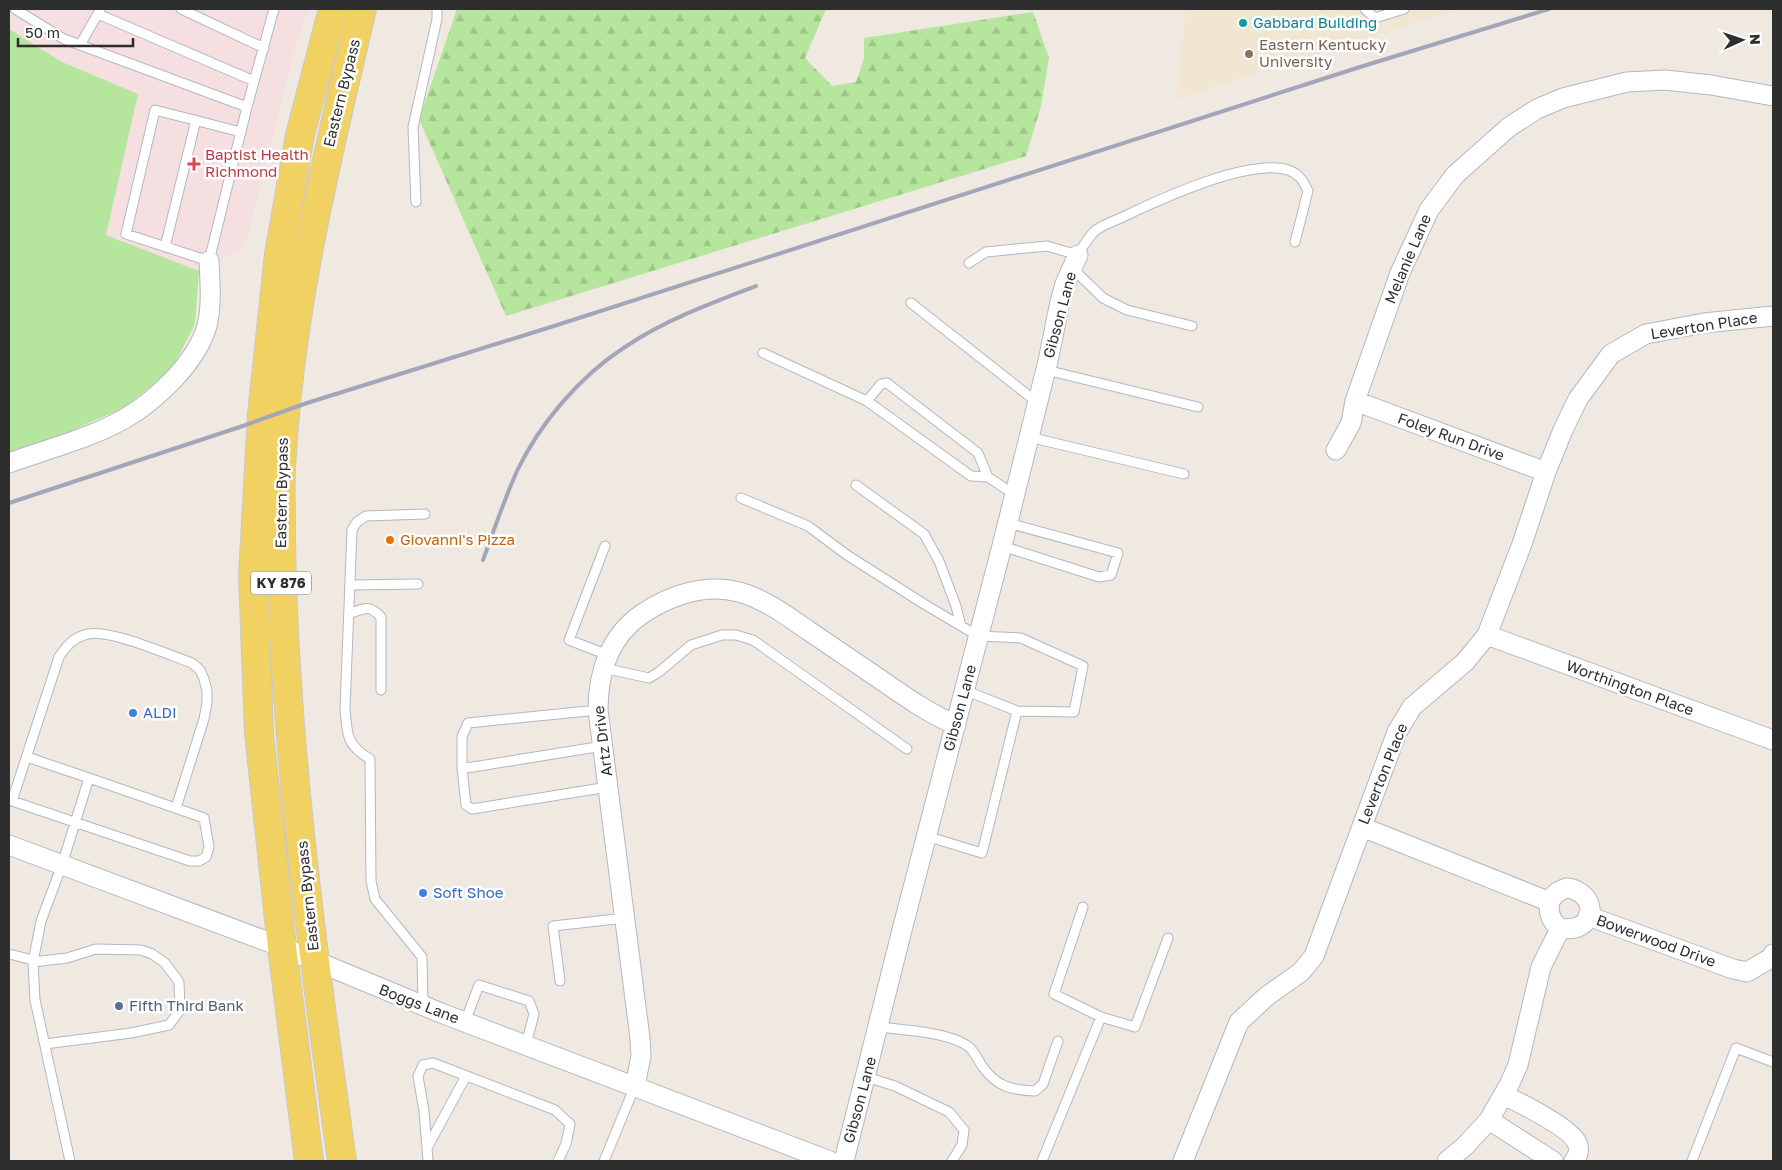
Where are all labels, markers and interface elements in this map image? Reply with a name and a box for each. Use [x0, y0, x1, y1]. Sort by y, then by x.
place label: Gabbard Building [1253, 13, 1377, 31]
scale bar [18, 15, 132, 47]
north arrow [1717, 15, 1767, 65]
marker: Gabbard Building [1237, 17, 1249, 29]
text: 50 m [25, 23, 60, 41]
text: N [1747, 34, 1764, 45]
place label: Eastern Kentucky University [1259, 35, 1387, 70]
street label: Eastern Bypass [319, 37, 363, 149]
marker: Eastern Kentucky University [1243, 48, 1255, 60]
place label: Baptist Health Richmond [205, 145, 309, 180]
marker: Baptist Health Richmond [187, 157, 201, 171]
street label: Melanie Lane [1380, 211, 1434, 306]
street label: Gibson Lane [1039, 269, 1079, 360]
street label: Leverton Place [1649, 308, 1759, 342]
street label: Foley Run Drive [1396, 408, 1507, 464]
street label: Eastern Bypass [271, 437, 291, 549]
place label: Giovanni's Pizza [400, 530, 515, 548]
marker: Giovanni's Pizza [384, 534, 396, 546]
road number: KY 876 [251, 572, 311, 594]
street label: Worthington Place [1564, 656, 1697, 719]
street label: Gibson Lane [939, 662, 979, 753]
place label: ALDI [143, 703, 177, 721]
street label: Artz Drive [589, 704, 615, 777]
marker: ALDI [127, 707, 139, 719]
street label: Leverton Place [1354, 720, 1411, 827]
street label: Eastern Bypass [292, 840, 322, 952]
place label: Soft Shoe [433, 883, 504, 901]
marker: Soft Shoe [417, 887, 429, 899]
street label: Bowerwood Drive [1594, 910, 1719, 970]
street label: Boggs Lane [377, 980, 462, 1027]
place label: Fifth Third Bank [129, 996, 245, 1014]
marker: Fifth Third Bank [113, 1000, 125, 1012]
street label: Gibson Lane [839, 1054, 879, 1145]

